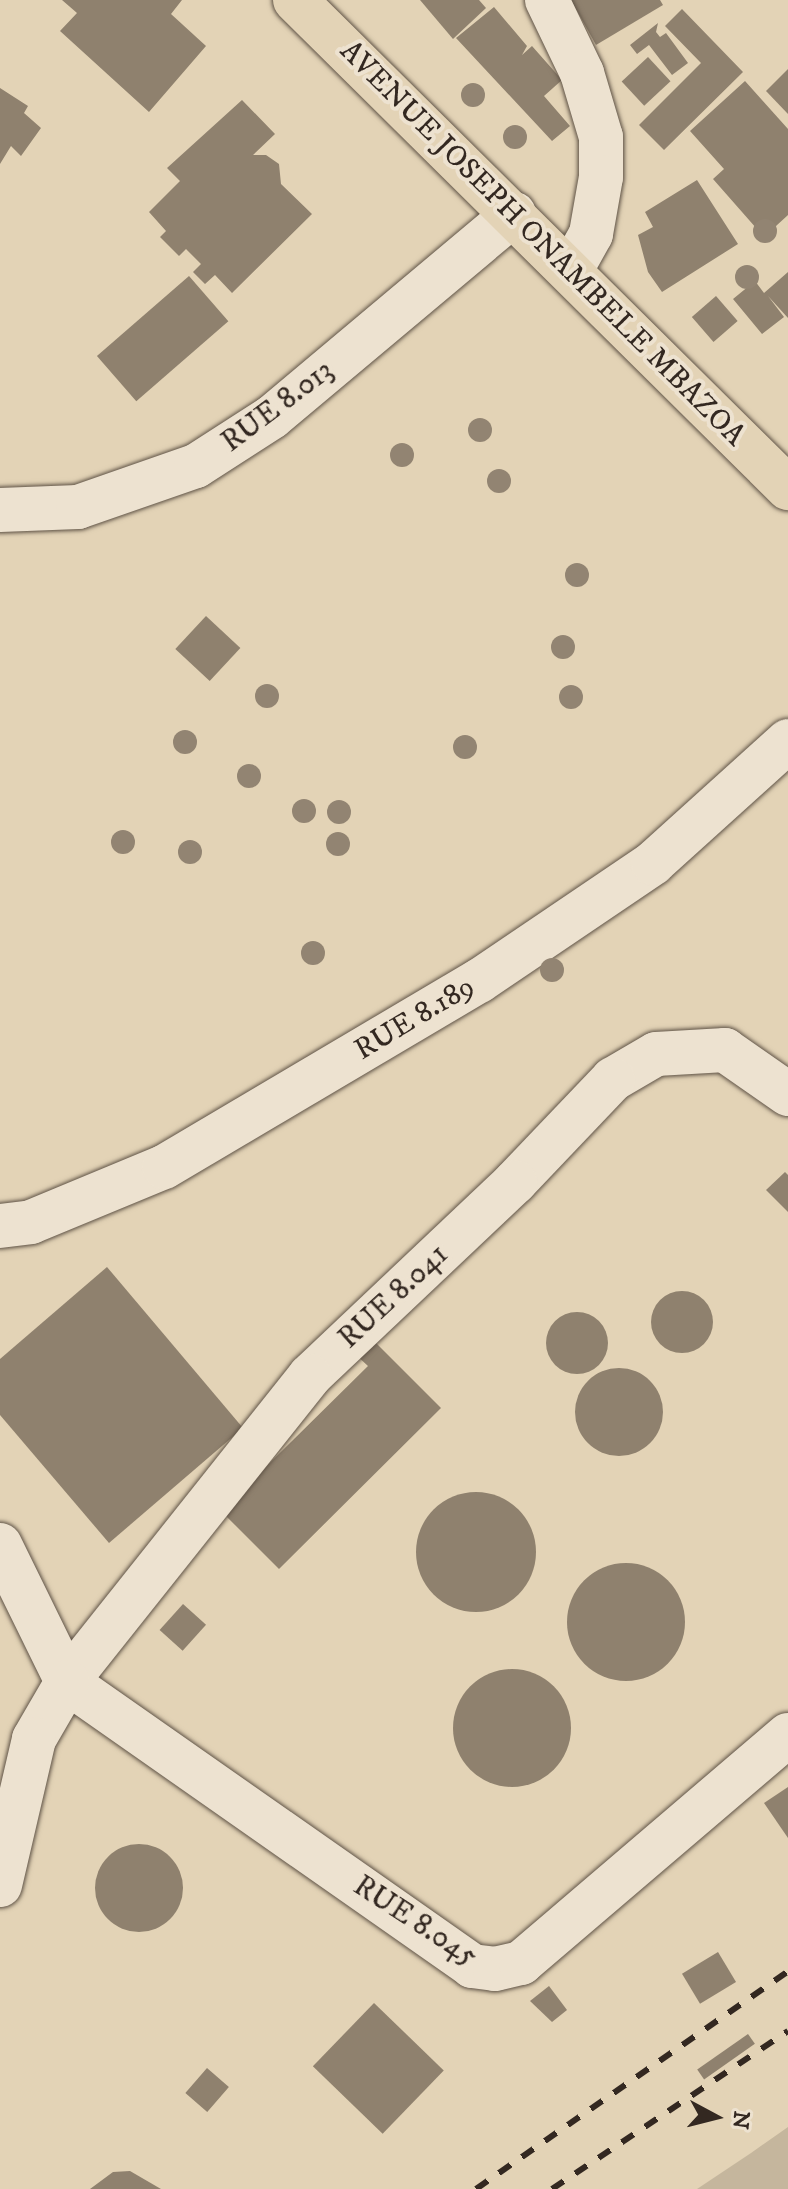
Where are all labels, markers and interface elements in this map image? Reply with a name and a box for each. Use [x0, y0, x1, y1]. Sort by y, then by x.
street label: AVENUE JOSEPH ONAMBELE MBAZOA [332, 34, 752, 454]
street label: RUE 8.013 [215, 353, 341, 461]
street label: RUE 8.189 [349, 969, 481, 1069]
street label: RUE 8.041 [332, 1237, 456, 1357]
street label: RUE 8.045 [346, 1869, 484, 1975]
north arrow [676, 2077, 756, 2157]
text: N [726, 2109, 755, 2131]

